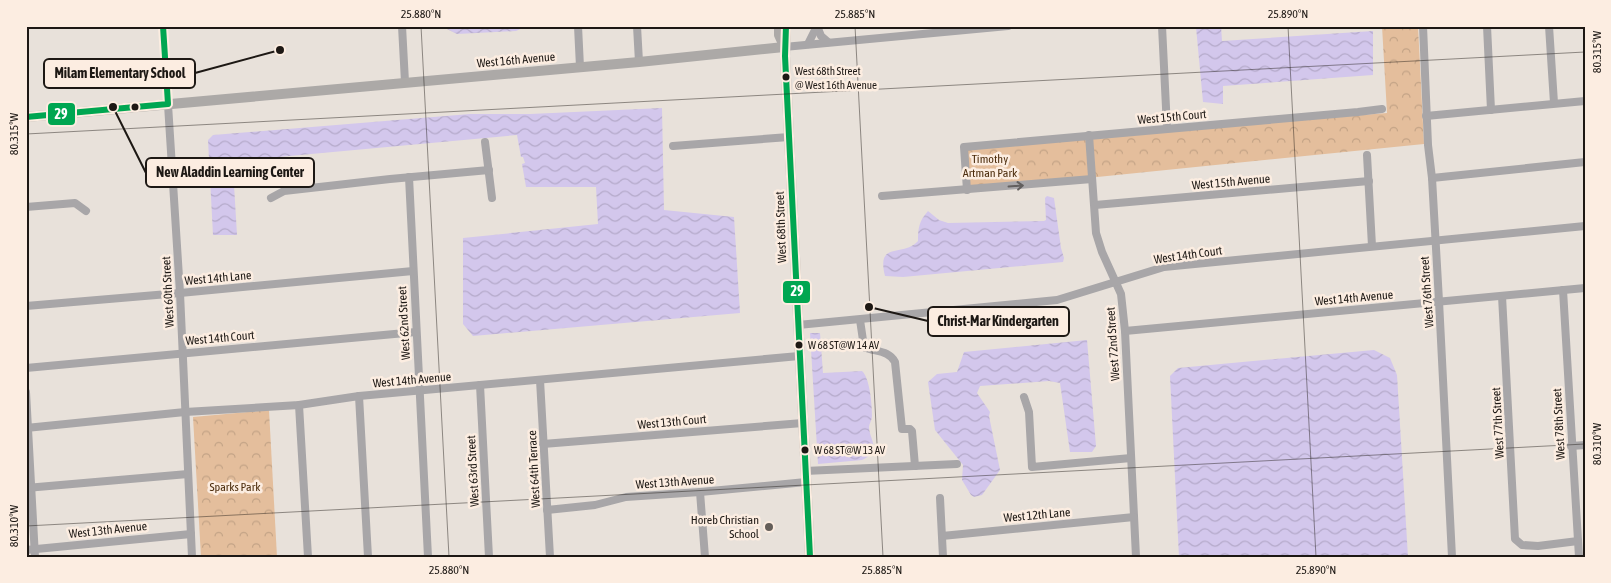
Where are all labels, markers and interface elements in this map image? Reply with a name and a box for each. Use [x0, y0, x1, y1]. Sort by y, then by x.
text: 25.880°N [401, 7, 441, 21]
text: 25.885°N [835, 7, 875, 21]
text: 25.890°N [1268, 7, 1308, 21]
text: 80.315°W [1590, 31, 1604, 73]
street label: West 16th Avenue [476, 50, 556, 70]
callout: Milam Elementary School [44, 59, 195, 88]
text: Milam Elementary School [54, 65, 186, 81]
place label: West 68th Street @ West 16th Avenue [795, 65, 877, 91]
marker: West 68th Street @ West 16th Avenue [781, 72, 791, 82]
line badge: 29 [47, 102, 76, 126]
unlabelled marker [130, 102, 140, 112]
text: 29 [54, 106, 68, 122]
street label: West 15th Court [1137, 107, 1208, 127]
text: 80.315°W [7, 113, 21, 155]
park label: Timothy Artman Park [963, 152, 1018, 180]
callout: New Aladdin Learning Center [146, 158, 314, 187]
text: New Aladdin Learning Center [156, 164, 305, 180]
street label: West 15th Avenue [1191, 172, 1271, 192]
one-way arrow [1008, 181, 1024, 191]
street label: West 68th Street [773, 190, 789, 263]
street label: West 14th Court [1153, 243, 1224, 267]
street label: West 60th Street [159, 255, 177, 328]
street label: West 76th Street [1417, 255, 1436, 328]
street label: West 14th Lane [184, 268, 252, 288]
line badge: 29 [782, 280, 811, 304]
text: 29 [790, 283, 804, 299]
street label: West 62nd Street [395, 285, 413, 360]
street label: West 14th Avenue [1314, 288, 1394, 308]
street label: West 72nd Street [1103, 306, 1123, 381]
callout: Christ-Mar Kindergarten [928, 307, 1069, 336]
text: Christ-Mar Kindergarten [937, 313, 1059, 329]
street label: West 14th Court [185, 328, 256, 348]
place label: W 68 ST@W 14 AV [808, 339, 880, 351]
marker: W 68 ST@W 14 AV [794, 340, 804, 350]
street label: West 14th Avenue [372, 370, 452, 390]
street label: West 77th Street [1489, 386, 1507, 459]
street label: West 78th Street [1550, 387, 1568, 460]
street label: West 13th Court [637, 412, 708, 432]
text: 80.310°W [1590, 423, 1604, 465]
street label: West 64th Terrace [525, 430, 543, 508]
street label: West 63rd Street [464, 434, 482, 507]
place label: W 68 ST@W 13 AV [814, 444, 886, 456]
marker: W 68 ST@W 13 AV [800, 445, 810, 455]
street label: West 13th Avenue [635, 472, 715, 492]
park label: Sparks Park [209, 480, 261, 494]
text: 80.310°W [7, 505, 21, 547]
street label: West 12th Lane [1003, 505, 1071, 525]
place label: Horeb Christian School [691, 513, 760, 541]
street label: West 13th Avenue [68, 519, 148, 541]
marker: Horeb Christian School [763, 521, 775, 533]
text: 25.880°N [429, 563, 469, 577]
text: 25.885°N [862, 563, 902, 577]
text: 25.890°N [1296, 563, 1336, 577]

